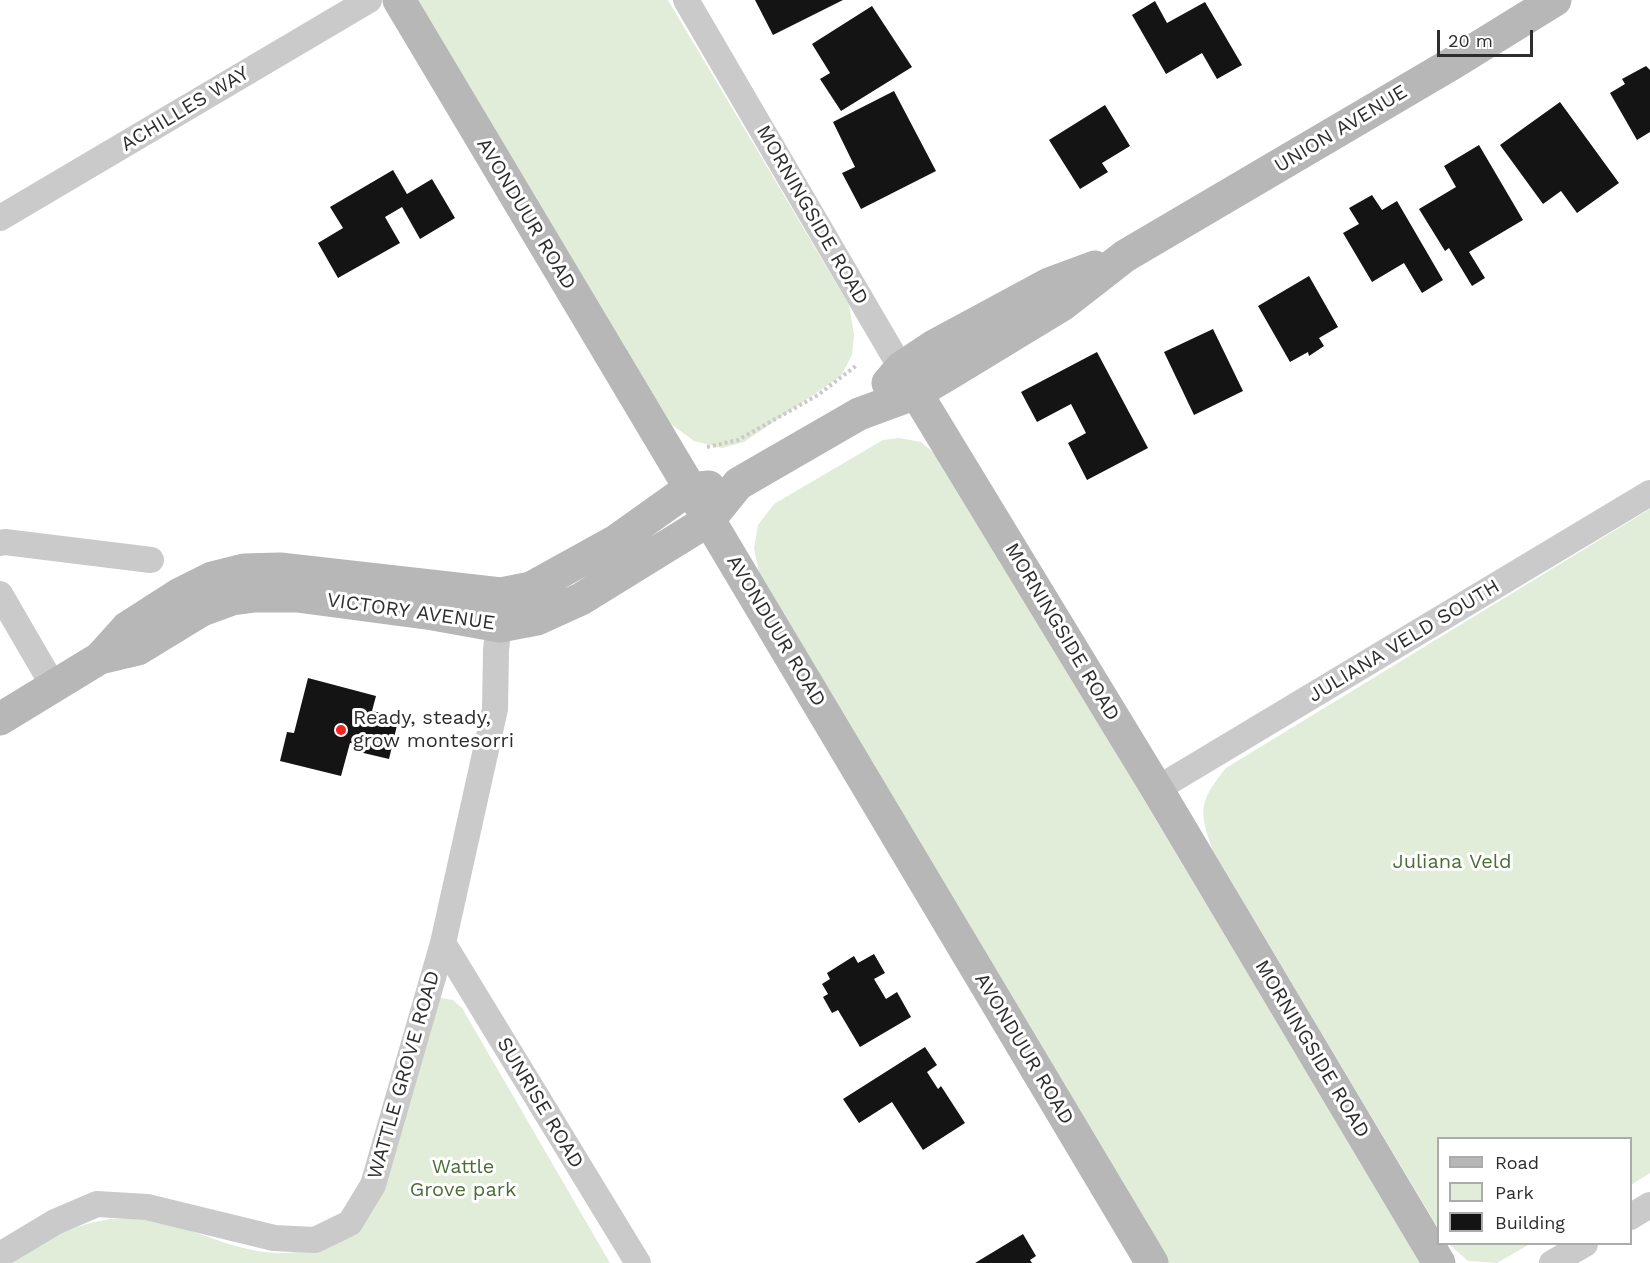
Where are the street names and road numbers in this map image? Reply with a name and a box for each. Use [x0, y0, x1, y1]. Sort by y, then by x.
street label: ACHILLES WAY [117, 61, 253, 157]
street label: UNION AVENUE [1270, 80, 1412, 178]
street label: MORNINGSIDE ROAD [751, 121, 873, 309]
street label: AVONDUUR ROAD [471, 134, 581, 294]
street label: MORNINGSIDE ROAD [999, 539, 1125, 725]
street label: AVONDUUR ROAD [721, 551, 831, 711]
street label: JULIANA VELD SOUTH [1304, 574, 1504, 708]
street label: VICTORY AVENUE [325, 588, 497, 636]
street label: MORNINGSIDE ROAD [1249, 956, 1375, 1142]
street label: WATTLE GROVE ROAD [363, 968, 445, 1182]
street label: AVONDUUR ROAD [969, 969, 1079, 1129]
street label: SUNRISE ROAD [491, 1033, 589, 1173]

